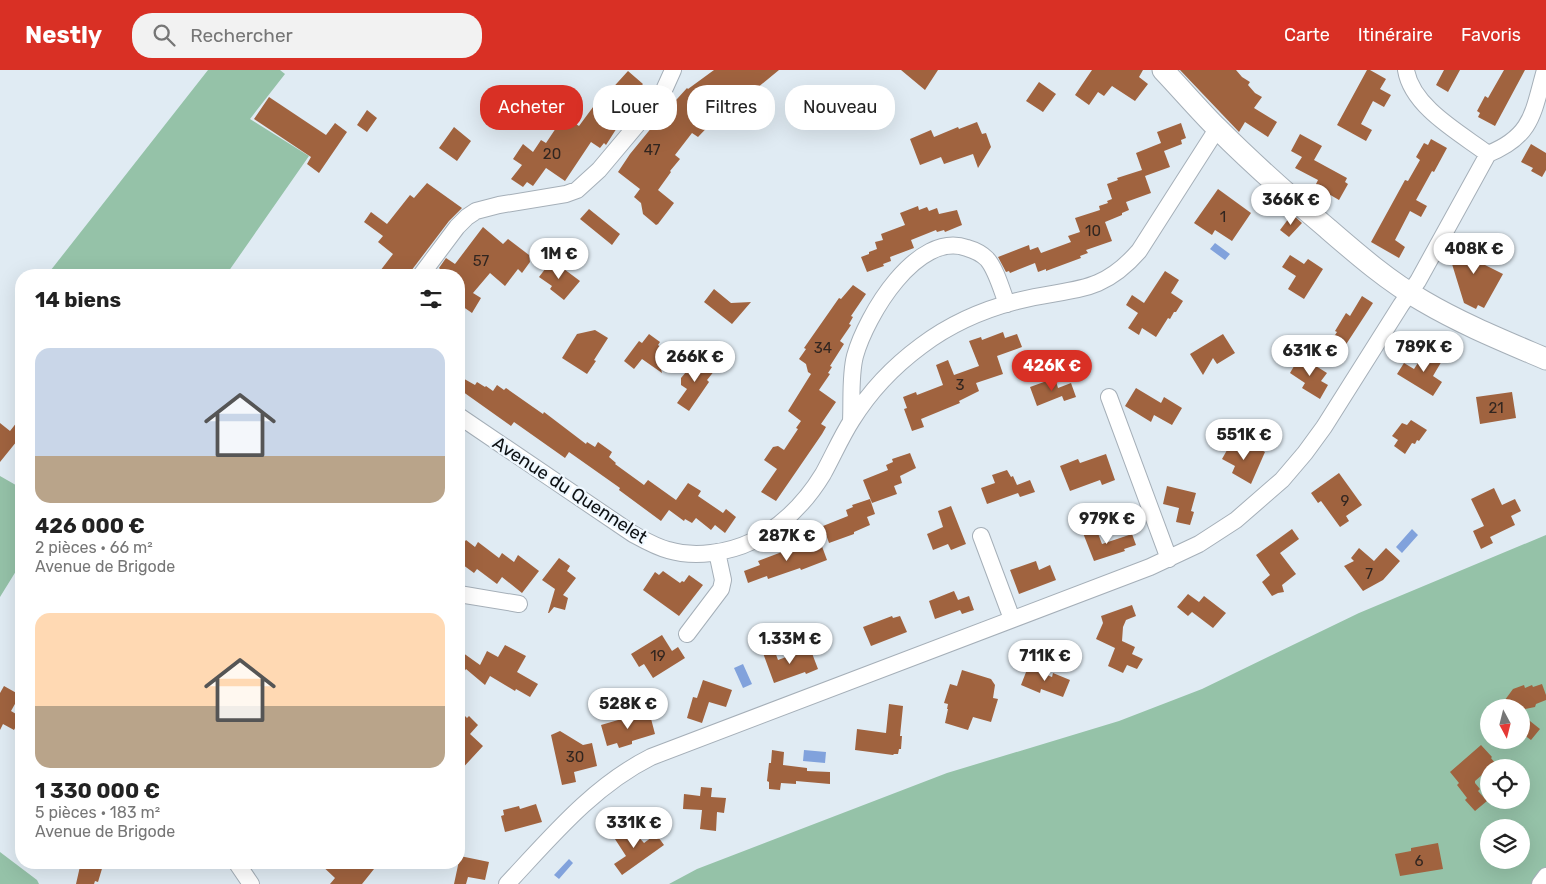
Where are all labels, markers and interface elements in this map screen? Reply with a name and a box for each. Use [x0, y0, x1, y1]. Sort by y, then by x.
search box [132, 13, 482, 58]
text: Nestly [25, 21, 102, 49]
icon: search [150, 21, 178, 49]
text: Rechercher [190, 24, 293, 47]
text: Carte [1284, 24, 1330, 46]
text: Itinéraire [1358, 24, 1433, 46]
text: Favoris [1461, 24, 1521, 46]
chip: Acheter [480, 85, 583, 130]
chip: Louer [593, 85, 677, 130]
chip: Filtres [687, 85, 775, 130]
chip: Nouveau [785, 85, 895, 130]
house number: 47 [644, 141, 661, 159]
house number: 20 [543, 145, 561, 163]
pin: 366K € [1250, 184, 1332, 226]
text: 366K € [1262, 190, 1320, 209]
house number: 1 [1220, 208, 1226, 226]
house number: 10 [1085, 222, 1101, 240]
pin: 408K € [1433, 232, 1515, 275]
pin: 1M € [529, 238, 589, 280]
text: 408K € [1444, 239, 1504, 258]
text: 1M € [540, 244, 578, 263]
house number: 57 [473, 252, 490, 270]
icon: filters [417, 285, 445, 313]
text: 14 biens [35, 287, 121, 312]
pin: 789K € [1383, 330, 1465, 373]
pin: 631K € [1269, 334, 1351, 377]
text: 789K € [1396, 337, 1452, 356]
house number: 34 [814, 339, 832, 357]
pin: 266K € [654, 340, 736, 383]
text: 631K € [1282, 341, 1338, 360]
text: 266K € [666, 347, 724, 366]
pin: 426K € [1011, 350, 1093, 392]
text: 426K € [1023, 356, 1081, 375]
house number: 3 [955, 376, 965, 394]
icon: home [195, 380, 285, 470]
house number: 21 [1488, 399, 1504, 417]
pin: 551K € [1203, 418, 1285, 461]
text: 551K € [1216, 425, 1272, 444]
street label: Avenue du Quennelet [489, 432, 651, 548]
house number: 9 [1341, 492, 1350, 510]
pin: 979K € [1066, 502, 1148, 545]
text: 979K € [1079, 509, 1135, 528]
text: 426 000 € [35, 513, 145, 538]
pin: 287K € [746, 520, 828, 562]
text: 287K € [759, 526, 815, 545]
text: 2 pièces · 66 m² [35, 538, 153, 557]
text: Avenue de Brigode [35, 557, 175, 576]
house number: 7 [1365, 565, 1373, 583]
pin: 1.33M € [744, 622, 836, 665]
text: 1.33M € [759, 629, 821, 648]
pin: 711K € [1004, 640, 1086, 682]
icon: home [195, 645, 285, 735]
text: 711K € [1019, 646, 1071, 665]
house number: 19 [650, 647, 666, 665]
pin: 528K € [587, 688, 669, 730]
text: 528K € [599, 694, 657, 713]
north arrow [1480, 699, 1530, 749]
map controls [1480, 699, 1530, 869]
house number: 30 [566, 748, 584, 766]
button: locate [1480, 759, 1530, 809]
text: 1 330 000 € [35, 778, 160, 803]
text: 5 pièces · 183 m² [35, 803, 160, 822]
pin: 331K € [593, 806, 675, 849]
text: 331K € [606, 813, 662, 832]
button: layers [1480, 819, 1530, 869]
text: Avenue de Brigode [35, 822, 175, 841]
house number: 6 [1414, 852, 1424, 870]

